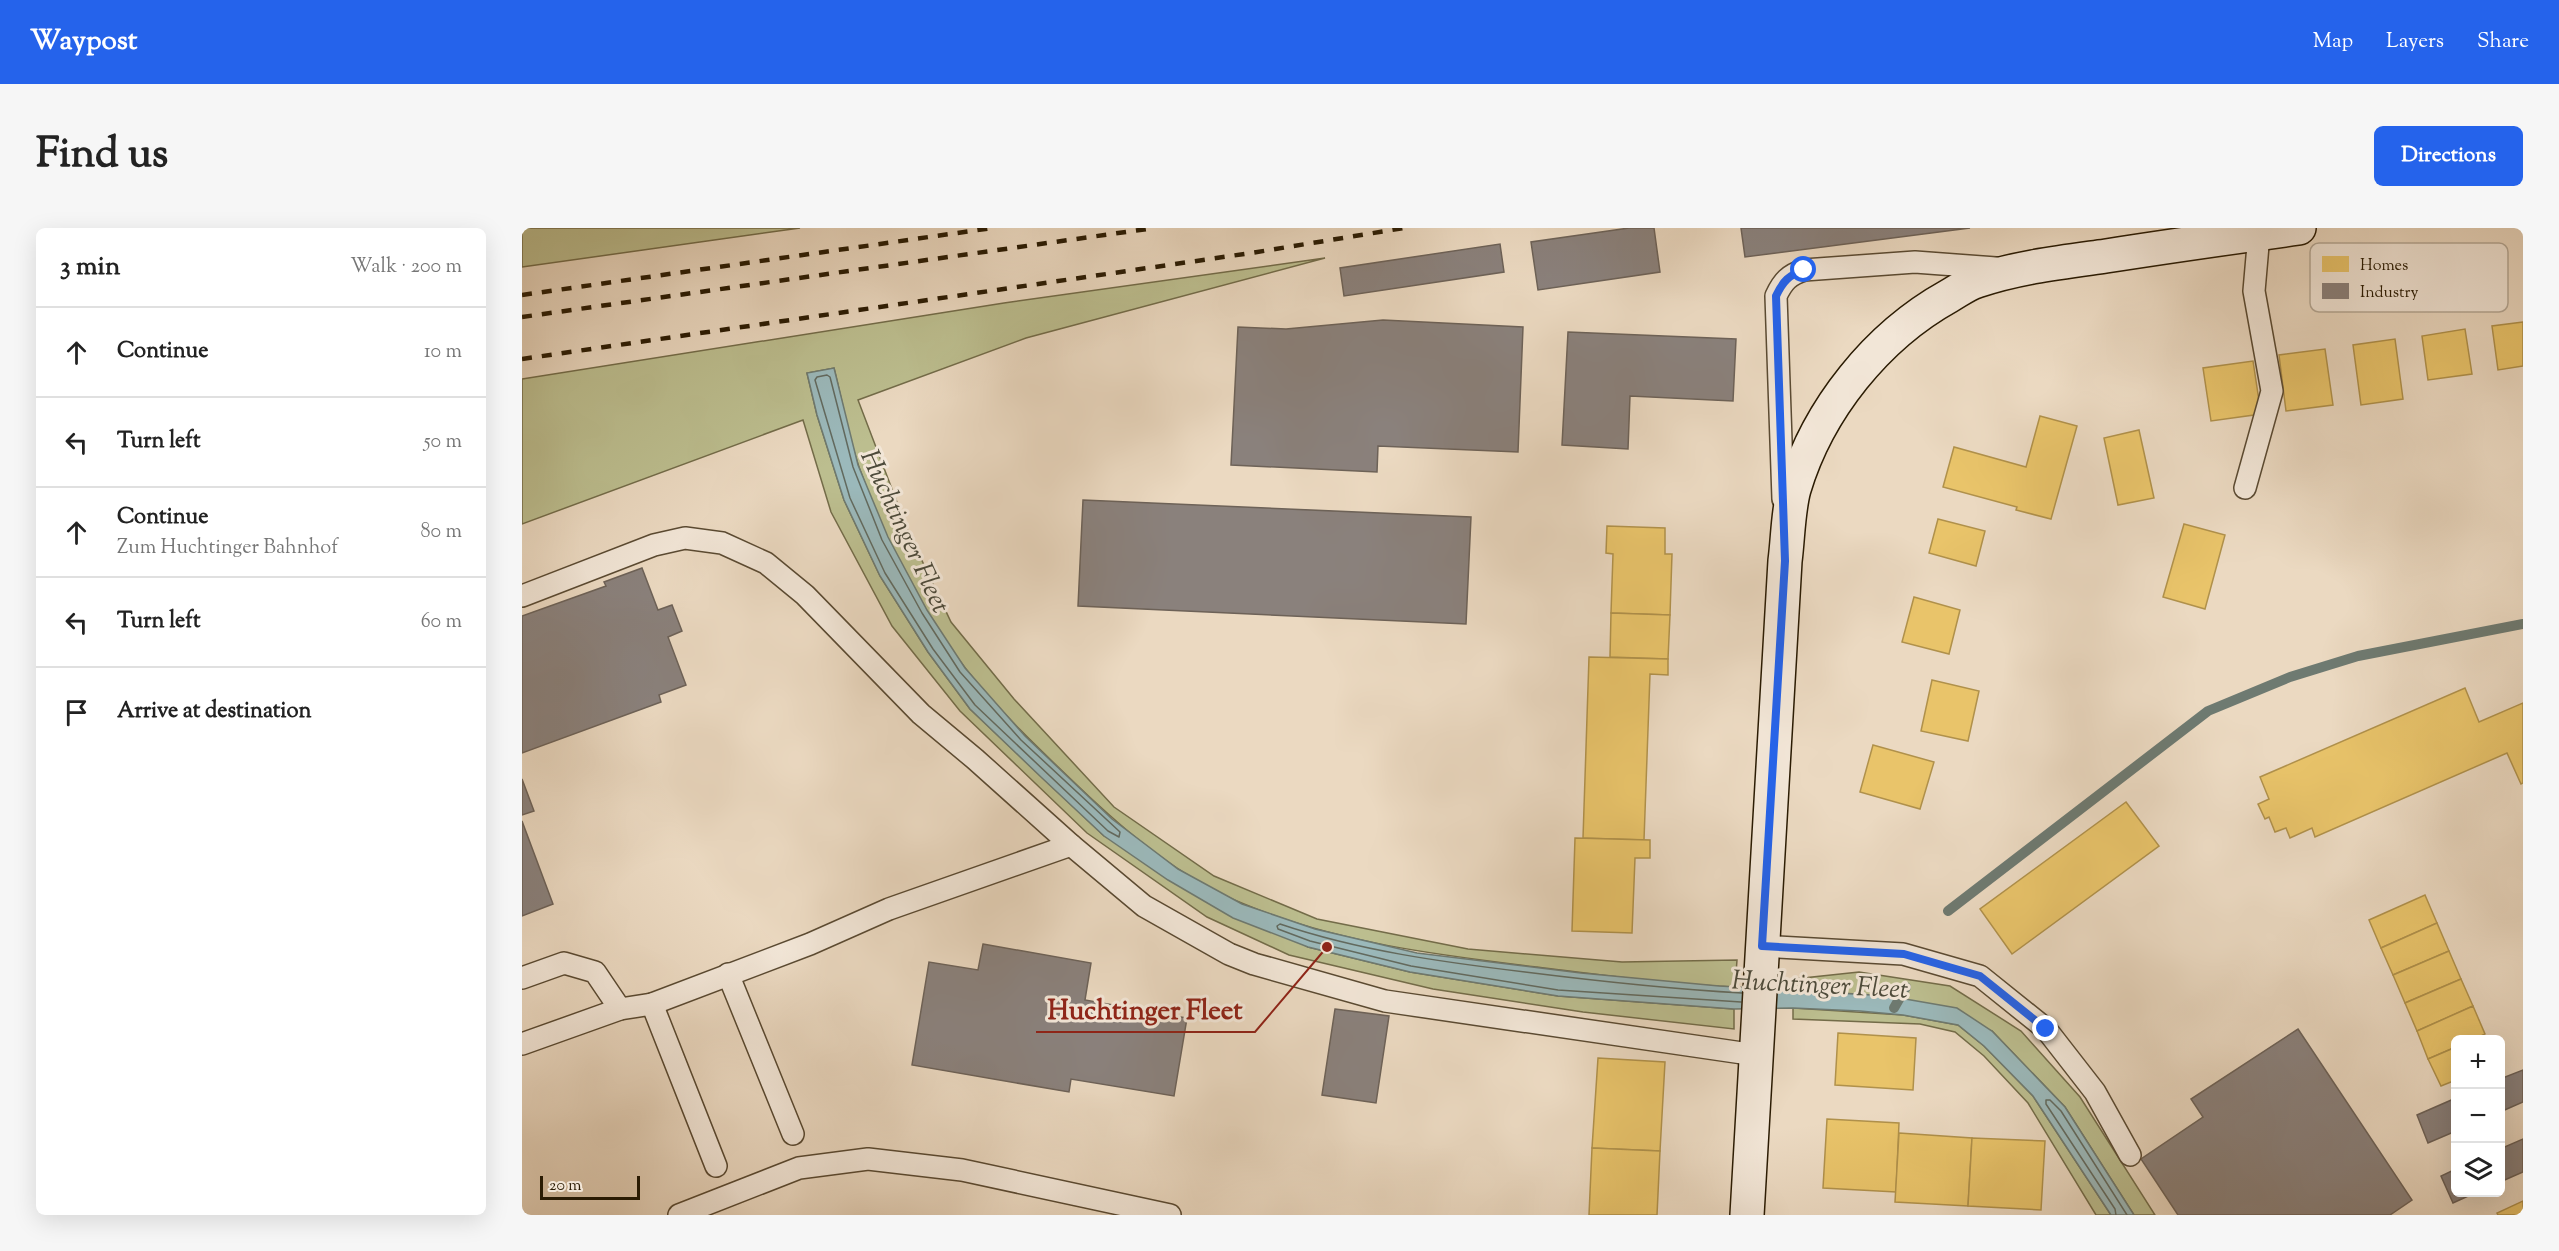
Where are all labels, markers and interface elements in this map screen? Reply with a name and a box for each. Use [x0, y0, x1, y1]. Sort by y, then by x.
text: Waypost [30, 22, 137, 62]
text: Map [2313, 27, 2353, 57]
text: Layers [2386, 27, 2444, 57]
text: Share [2477, 27, 2529, 57]
text: Find us [36, 126, 168, 186]
button: Directions [2374, 126, 2523, 186]
legend [2310, 243, 2508, 312]
text: 3 min [60, 249, 120, 286]
text: Walk · 200 m [350, 253, 462, 282]
text: Homes [2360, 255, 2408, 278]
route start [1790, 256, 1816, 282]
text: Industry [2360, 282, 2418, 305]
icon: ahead [60, 336, 93, 369]
text: Continue [117, 336, 208, 368]
text: 10 m [424, 338, 462, 367]
icon: left [60, 426, 93, 459]
text: Turn left [117, 426, 200, 458]
text: 50 m [424, 428, 462, 457]
water label: Huchtinger Fleet [849, 444, 959, 620]
text: Continue [117, 502, 208, 534]
icon: ahead [60, 516, 93, 549]
text: 80 m [421, 518, 462, 547]
text: Zum Huchtinger Bahnhof [117, 534, 338, 563]
icon: left [60, 606, 93, 639]
text: Turn left [117, 606, 200, 638]
text: 60 m [421, 608, 462, 637]
icon: arrive [60, 696, 93, 729]
text: Arrive at destination [117, 696, 312, 728]
water label: Huchtinger Fleet [1731, 962, 1909, 1011]
callout: Huchtinger Fleet [1036, 987, 1255, 1032]
text: Huchtinger Fleet [1047, 993, 1243, 1032]
route end [2032, 1015, 2058, 1041]
map controls [2451, 1035, 2505, 1197]
button: + [2451, 1035, 2505, 1089]
button: − [2451, 1089, 2505, 1143]
button: layers [2451, 1143, 2505, 1197]
scale bar [540, 1173, 640, 1200]
text: 20 m [549, 1175, 582, 1198]

